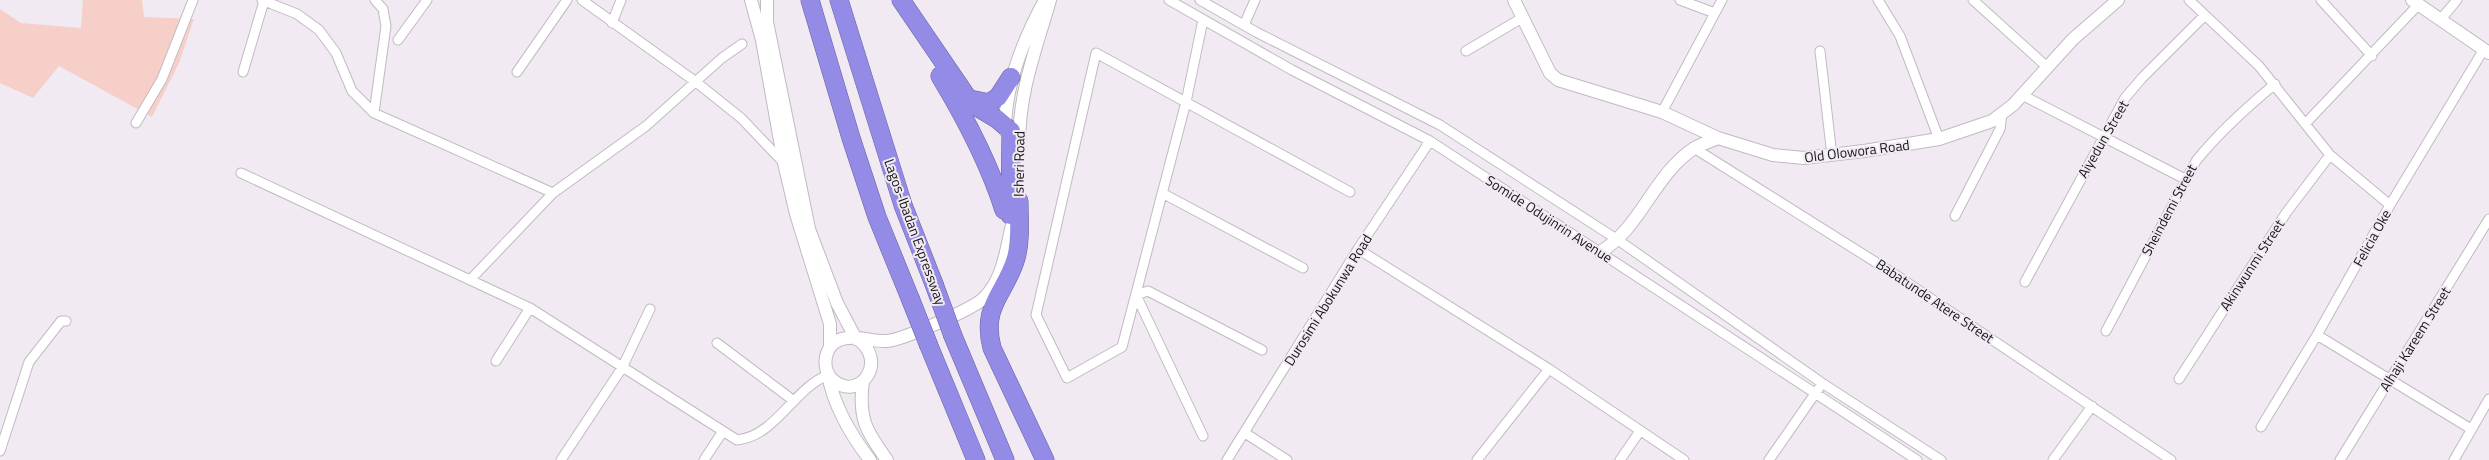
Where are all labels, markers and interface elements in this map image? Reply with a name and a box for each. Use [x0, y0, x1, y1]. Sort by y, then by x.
street label: Aiyedun Street [2072, 96, 2133, 182]
street label: Isheri Road [1007, 131, 1030, 197]
street label: Old Olowora Road [1803, 134, 1911, 167]
street label: Lagos-Ibadan Expressway [879, 156, 952, 308]
street label: Sheindemi Street [2136, 160, 2202, 259]
street label: Somide Odujinrin Avenue [1482, 170, 1617, 268]
street label: Felicia Oke [2347, 205, 2396, 270]
street label: Akinwunmi Street [2214, 215, 2289, 315]
street label: Durosimi Abokunwa Road [1278, 230, 1377, 370]
street label: Babatunde Atere Street [1872, 253, 1999, 348]
street label: Alhaji Kareem Street [2374, 282, 2455, 395]

